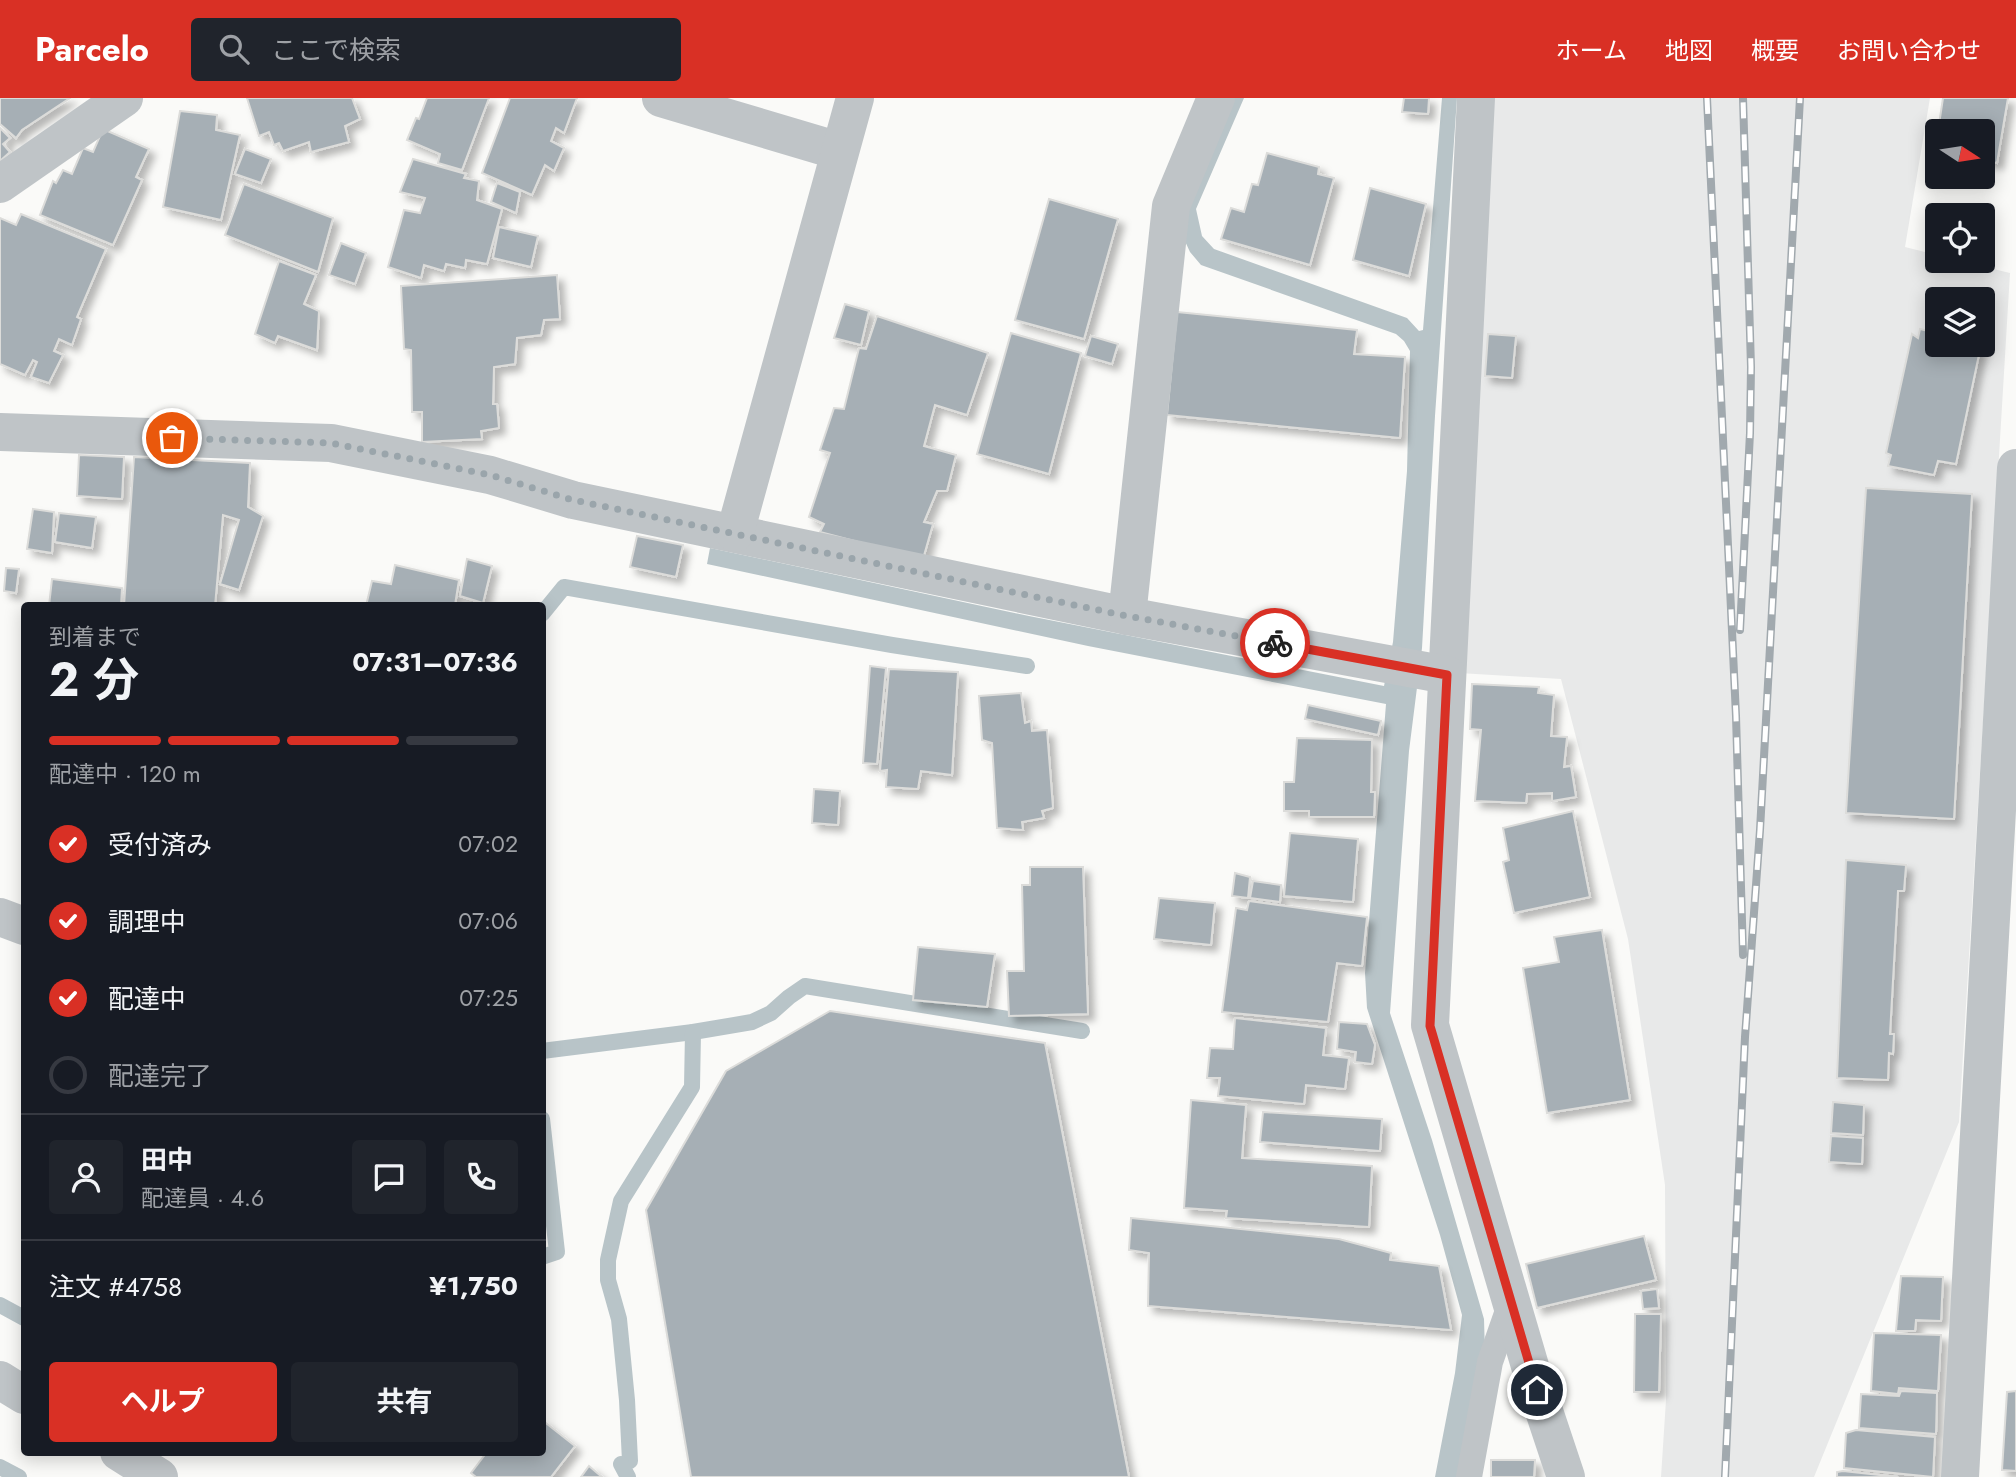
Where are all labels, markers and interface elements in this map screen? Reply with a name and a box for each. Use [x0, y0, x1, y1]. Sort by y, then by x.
search box [191, 18, 681, 81]
text: Parcelo [35, 26, 149, 73]
icon: search [215, 30, 253, 68]
text: ここで検索 [271, 31, 401, 69]
text: ホーム [1556, 33, 1627, 68]
text: 地図 [1665, 33, 1713, 68]
text: 概要 [1751, 33, 1799, 68]
text: お問い合わせ [1837, 33, 1981, 68]
north arrow [1925, 119, 1995, 189]
map controls [1925, 119, 1995, 357]
button: locate [1925, 203, 1995, 273]
button: layers [1925, 287, 1995, 357]
pin [142, 408, 202, 468]
icon: bag [153, 419, 191, 457]
courier [1240, 608, 1310, 678]
text: 到着まで [49, 620, 141, 654]
icon: bike [1256, 624, 1294, 662]
text: 07:31–07:36 [352, 643, 518, 681]
text: 2 分 [49, 647, 139, 713]
text: 配達中 · 120 m [49, 757, 201, 791]
icon: check [49, 825, 87, 863]
text: 受付済み [108, 826, 212, 864]
text: 07:02 [458, 827, 518, 861]
icon: check [49, 902, 87, 940]
text: 調理中 [108, 903, 186, 941]
text: 07:06 [458, 904, 518, 938]
icon: check [49, 979, 87, 1017]
text: 配達中 [108, 980, 186, 1018]
text: 07:25 [459, 981, 518, 1015]
text: 配達完了 [108, 1057, 212, 1095]
button: person [49, 1140, 123, 1214]
button: chat [352, 1140, 426, 1214]
button: phone [444, 1140, 518, 1214]
text: 田中 [141, 1141, 193, 1179]
text: 配達員 · 4.6 [141, 1181, 264, 1215]
text: ¥1,750 [429, 1267, 518, 1305]
text: 注文 #4758 [49, 1268, 182, 1306]
pin [1507, 1360, 1567, 1420]
button: ヘルプ [49, 1362, 277, 1442]
button: 共有 [291, 1362, 518, 1442]
icon: home [1518, 1371, 1556, 1409]

